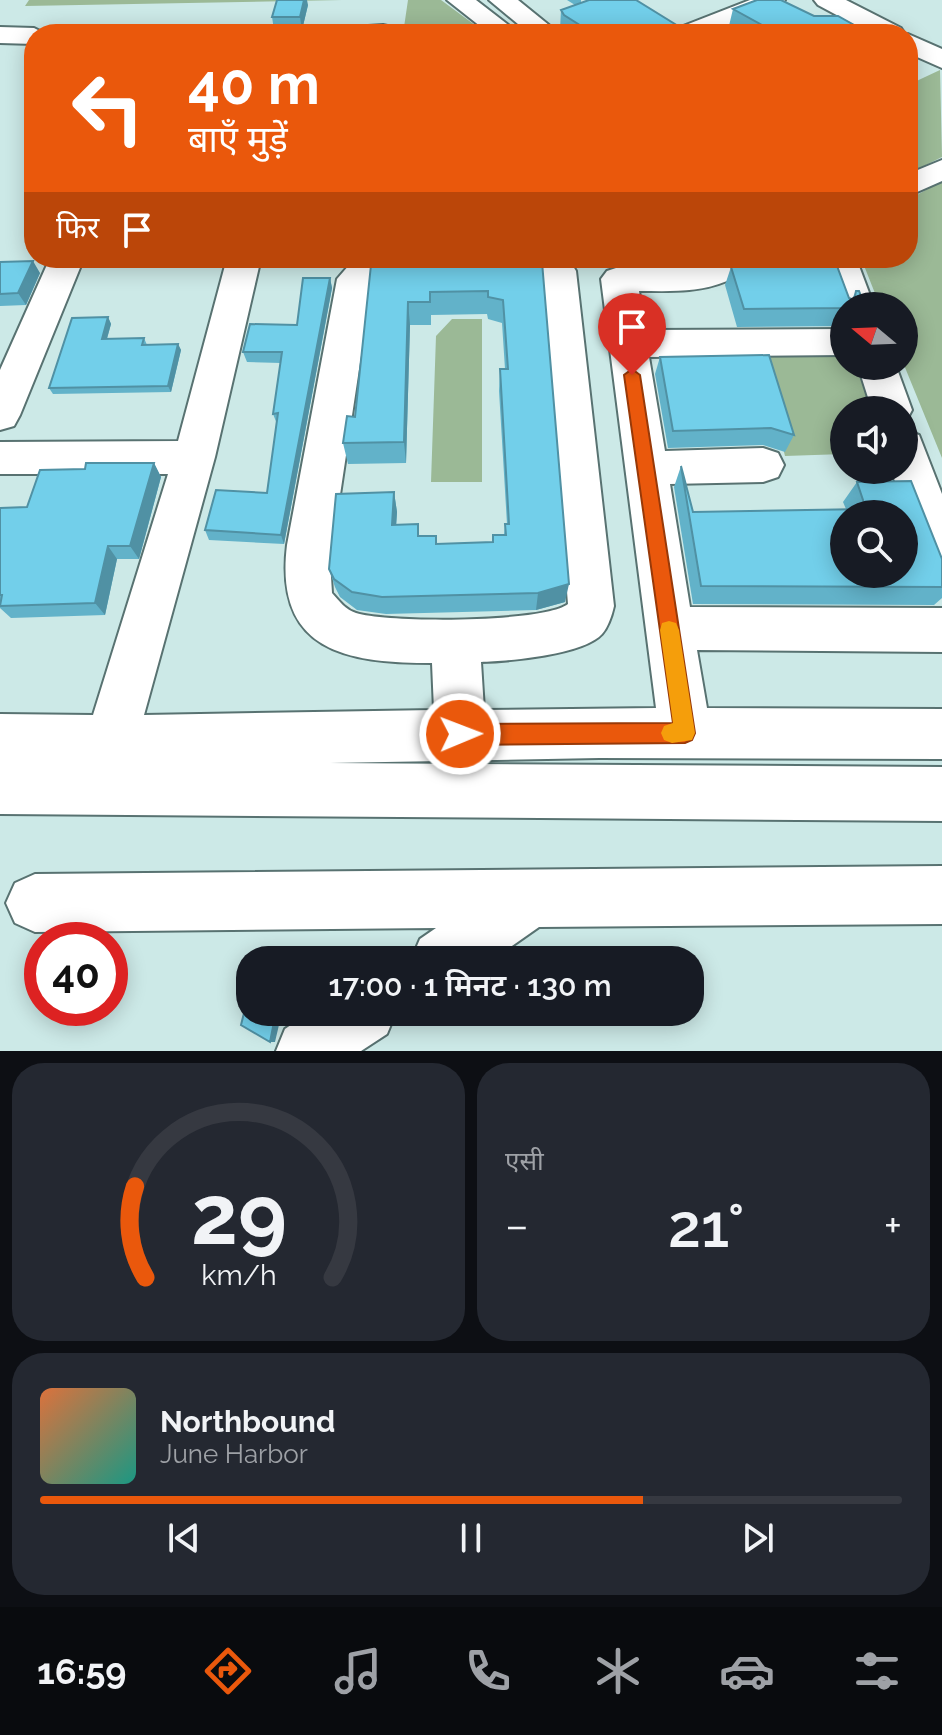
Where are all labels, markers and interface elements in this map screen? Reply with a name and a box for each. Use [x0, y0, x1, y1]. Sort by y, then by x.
text: 40 m [188, 51, 320, 117]
icon: left [56, 56, 160, 160]
text: बाएँ मुड़ें [188, 118, 288, 160]
icon: arrive [115, 208, 159, 252]
text: फिर [56, 210, 99, 245]
north arrow [830, 292, 918, 380]
map controls [830, 292, 918, 588]
pin [598, 293, 666, 375]
icon: arrive [610, 305, 654, 349]
button: sound [830, 396, 918, 484]
button: search [830, 500, 918, 588]
position arrow [418, 692, 502, 776]
speed limit sign: 40 [24, 922, 128, 1026]
text: 17:00 · 1 मिनट · 130 m [328, 968, 612, 1003]
text: एसी [505, 1146, 544, 1176]
text: 29 [191, 1166, 286, 1263]
text: 21° [668, 1191, 745, 1261]
text: − [505, 1200, 529, 1251]
text: + [884, 1200, 902, 1251]
text: km/h [201, 1258, 276, 1292]
text: Northbound [160, 1404, 335, 1439]
text: June Harbor [160, 1439, 308, 1469]
icon: previous [162, 1516, 206, 1560]
icon: pause [449, 1516, 493, 1560]
icon: next [736, 1516, 780, 1560]
icon: directions [200, 1643, 256, 1699]
icon: music [330, 1643, 386, 1699]
icon: phone [460, 1643, 516, 1699]
icon: climate [590, 1643, 646, 1699]
icon: car [719, 1643, 775, 1699]
icon: filters [849, 1643, 905, 1699]
text: 16:59 [37, 1650, 127, 1692]

